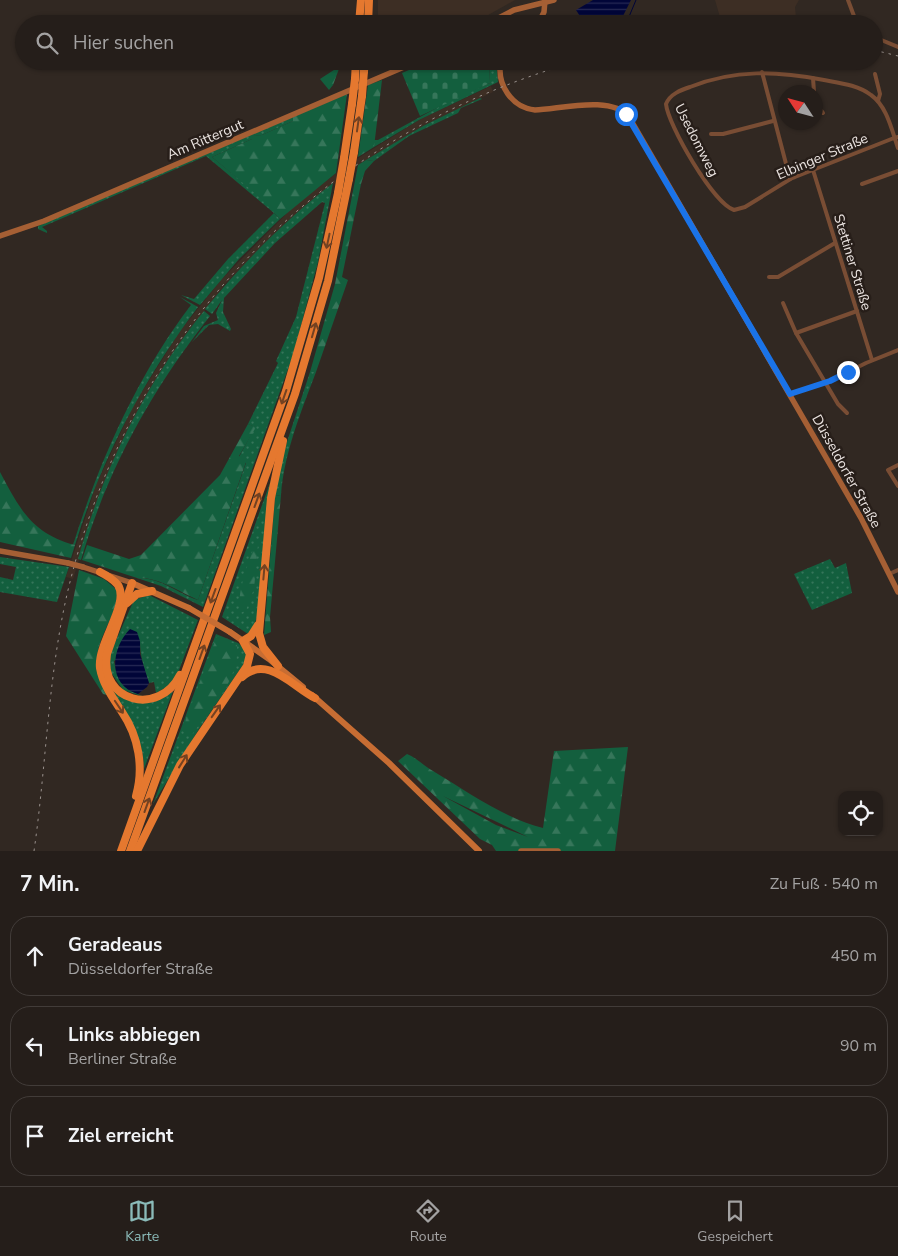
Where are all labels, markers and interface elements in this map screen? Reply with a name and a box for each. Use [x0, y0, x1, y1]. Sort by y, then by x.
search box [15, 15, 883, 70]
icon: search [33, 29, 61, 57]
text: Hier suchen [73, 30, 174, 56]
north arrow [778, 85, 823, 130]
street label: Usedomweg [670, 100, 723, 180]
route start [615, 103, 638, 126]
street label: Am Rittergut [164, 115, 246, 164]
one-way arrow [353, 116, 363, 132]
street label: Elbinger Straße [773, 129, 871, 184]
street label: Stettiner Straße [829, 212, 876, 313]
one-way arrow [323, 232, 332, 248]
one-way arrow [310, 323, 320, 339]
route end [837, 361, 860, 384]
one-way arrow [279, 389, 288, 404]
street label: Düsseldorfer Straße [807, 411, 886, 531]
one-way arrow [253, 492, 263, 508]
one-way arrow [259, 564, 269, 580]
one-way arrow [208, 588, 217, 603]
one-way arrow [198, 645, 207, 661]
one-way arrow [114, 699, 124, 713]
one-way arrow [211, 704, 221, 718]
one-way arrow [177, 754, 188, 768]
map controls [838, 791, 883, 836]
button: locate [838, 791, 883, 836]
one-way arrow [143, 798, 152, 813]
text: 7 Min. [20, 870, 79, 898]
text: Zu Fuß · 540 m [770, 873, 878, 895]
text: Geradeaus [68, 932, 162, 958]
icon: ahead [21, 942, 49, 970]
text: 450 m [830, 945, 877, 967]
text: Düsseldorfer Straße [68, 958, 213, 980]
text: Links abbiegen [68, 1022, 200, 1048]
icon: left [21, 1032, 49, 1060]
text: 90 m [840, 1035, 877, 1057]
text: Berliner Straße [68, 1048, 177, 1070]
icon: arrive [21, 1122, 49, 1150]
text: Ziel erreicht [68, 1123, 173, 1149]
tab: Karte [125, 1197, 159, 1246]
tab: Route [410, 1197, 447, 1246]
tab: Gespeichert [697, 1197, 773, 1246]

